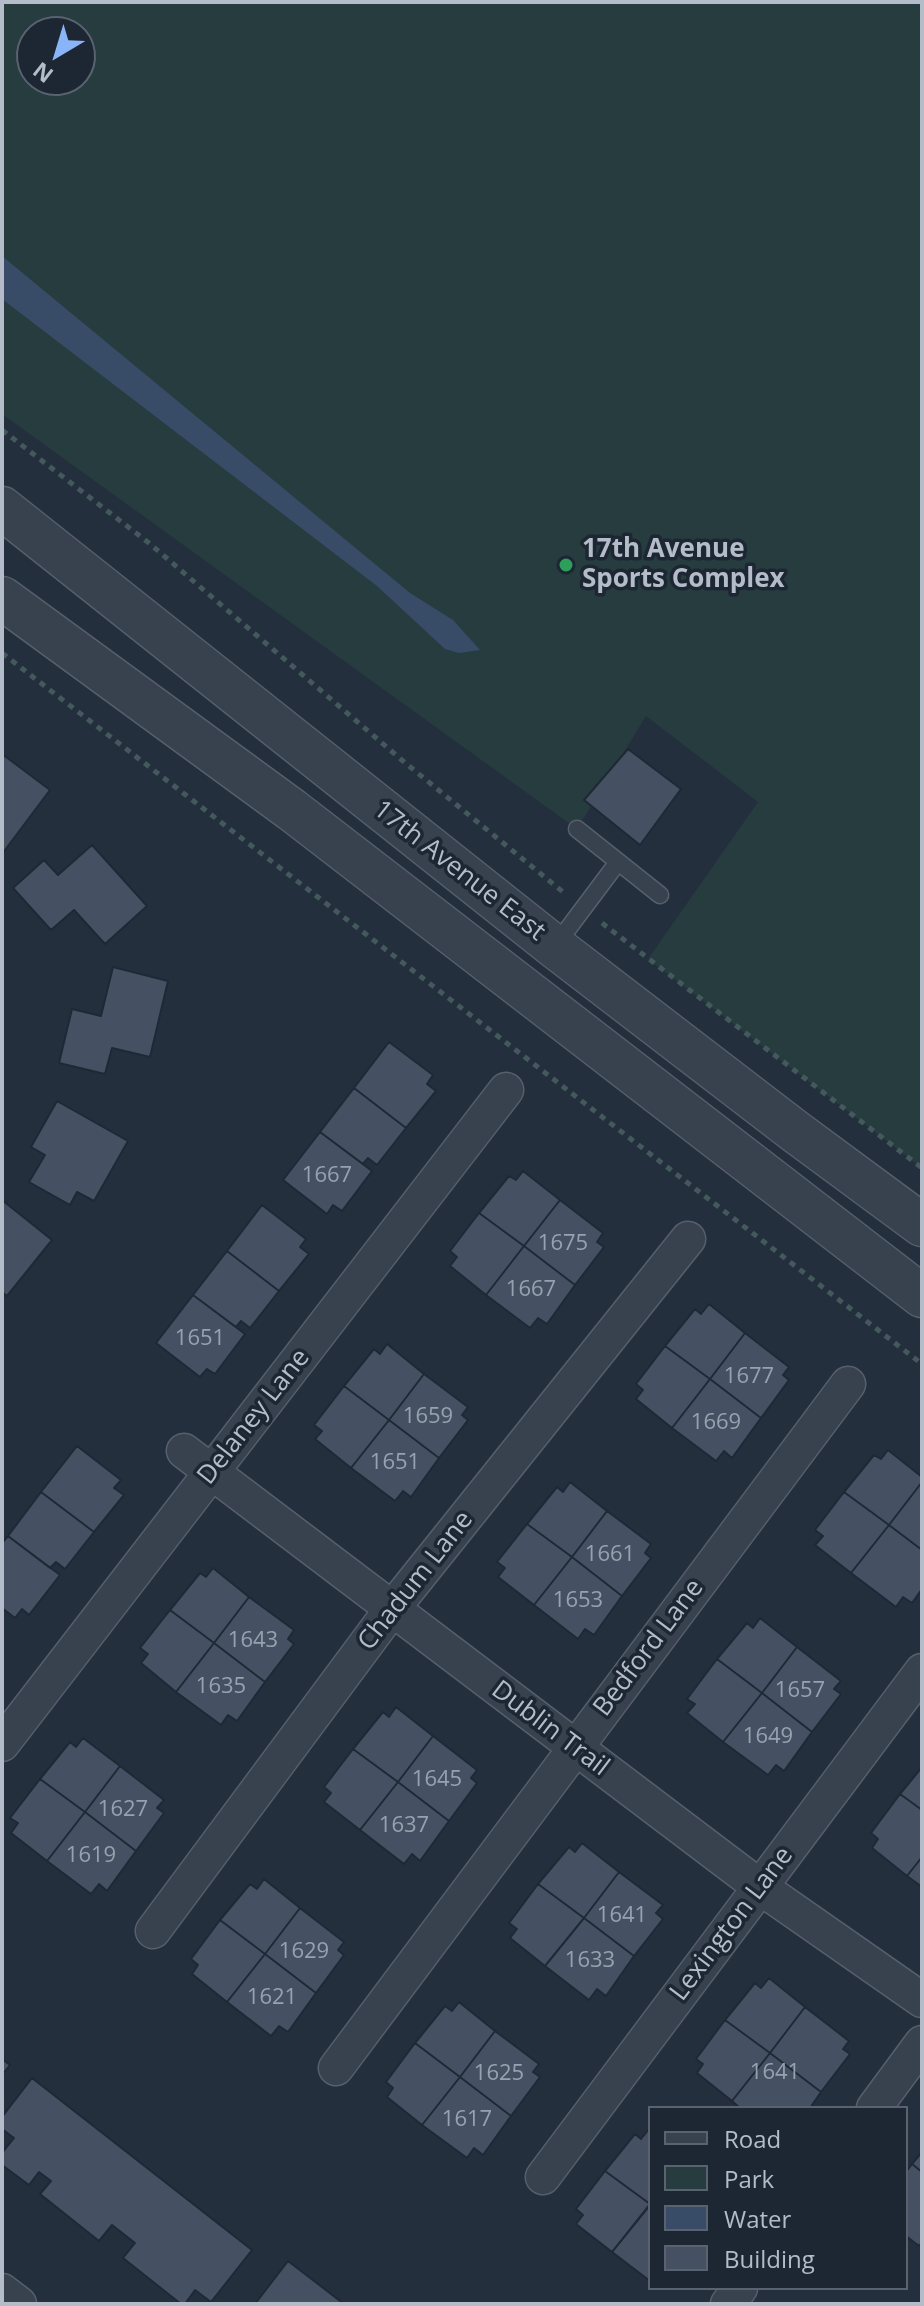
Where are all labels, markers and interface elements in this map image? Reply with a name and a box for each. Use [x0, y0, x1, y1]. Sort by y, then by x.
north arrow [16, 16, 96, 96]
text: N [26, 56, 59, 91]
place label: 17th Avenue Sports Complex [582, 534, 785, 596]
marker: 17th Avenue Sports Complex [557, 556, 575, 574]
street label: 17th Avenue East [367, 794, 551, 948]
house number: 1667 [302, 1163, 352, 1189]
house number: 1675 [538, 1231, 588, 1257]
house number: 1667 [506, 1277, 556, 1303]
house number: 1651 [175, 1326, 225, 1352]
street label: Delaney Lane [191, 1343, 317, 1491]
house number: 1677 [724, 1364, 774, 1390]
house number: 1659 [403, 1404, 453, 1430]
house number: 1669 [691, 1410, 741, 1436]
house number: 1651 [370, 1450, 420, 1476]
street label: Chadum Lane [352, 1505, 480, 1657]
house number: 1661 [585, 1542, 635, 1568]
street label: Bedford Lane [587, 1573, 711, 1723]
house number: 1653 [553, 1588, 603, 1614]
house number: 1643 [228, 1628, 278, 1654]
house number: 1635 [196, 1674, 246, 1700]
street label: Dublin Trail [485, 1675, 615, 1783]
house number: 1657 [775, 1678, 825, 1704]
house number: 1649 [743, 1724, 793, 1750]
house number: 1645 [412, 1767, 462, 1793]
house number: 1627 [98, 1797, 148, 1823]
house number: 1637 [379, 1813, 429, 1839]
street label: Lexington Lane [664, 1841, 800, 2007]
house number: 1619 [66, 1843, 116, 1869]
house number: 1641 [597, 1903, 647, 1929]
house number: 1629 [279, 1939, 329, 1965]
house number: 1633 [565, 1948, 615, 1974]
house number: 1621 [247, 1985, 297, 2011]
house number: 1641 [750, 2060, 800, 2086]
house number: 1625 [474, 2061, 524, 2087]
legend [648, 2106, 908, 2290]
house number: 1617 [442, 2107, 492, 2133]
text: Road [724, 2122, 781, 2155]
text: Park [724, 2162, 774, 2195]
text: Water [724, 2202, 791, 2235]
text: Building [724, 2242, 815, 2275]

